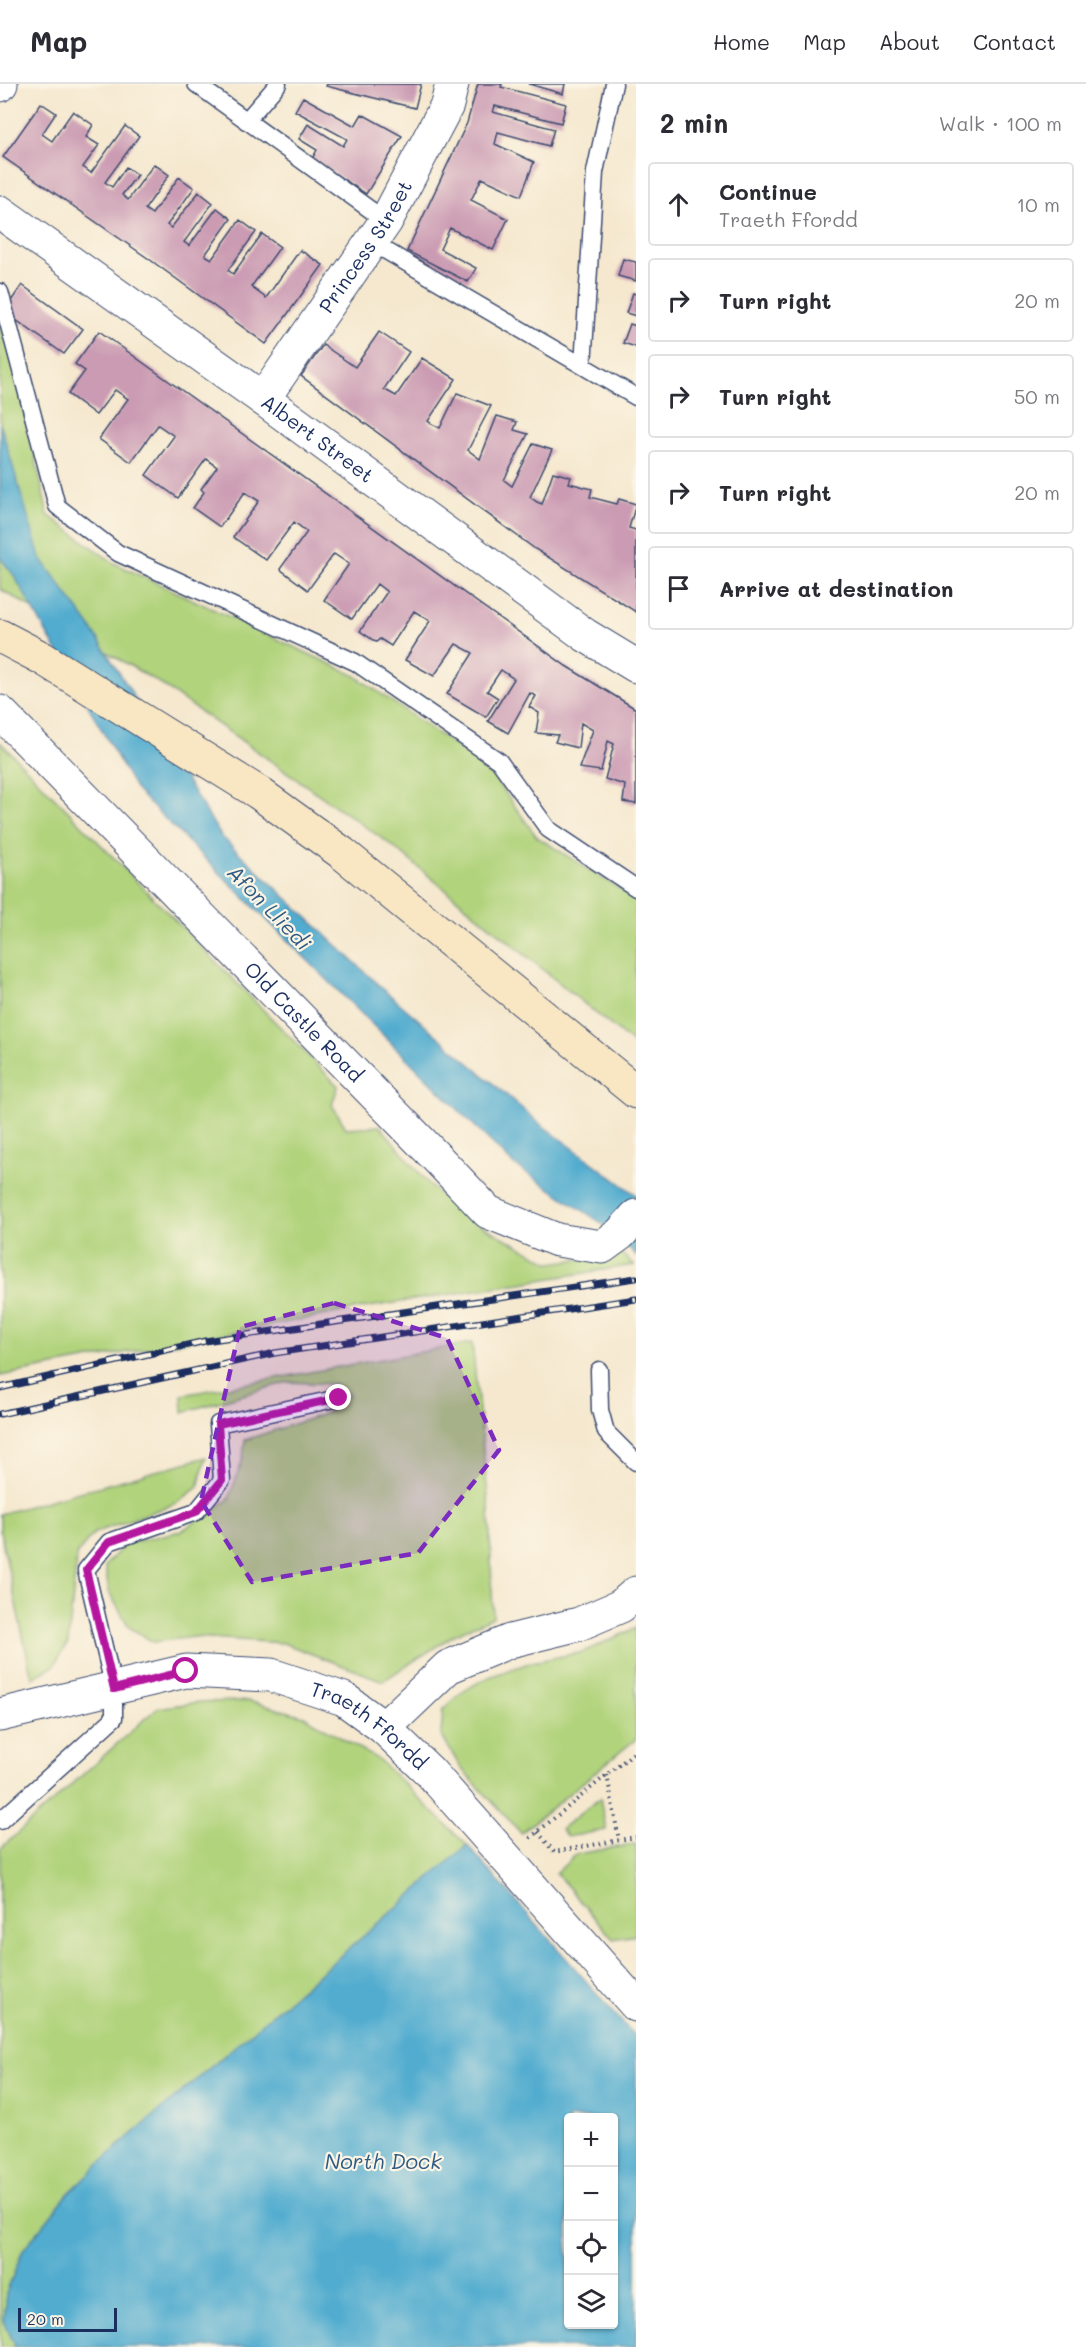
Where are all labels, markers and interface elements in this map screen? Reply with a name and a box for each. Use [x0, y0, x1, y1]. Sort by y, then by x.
text: Map [30, 23, 87, 59]
text: Home [713, 28, 770, 55]
text: Map [803, 28, 846, 55]
text: About [879, 28, 940, 55]
text: Contact [973, 28, 1056, 55]
text: 2 min [660, 106, 728, 140]
text: Walk · 100 m [939, 110, 1062, 136]
street label: Princess Street [313, 175, 417, 317]
text: Continue [719, 177, 817, 206]
icon: ahead [662, 188, 695, 221]
text: 10 m [1016, 191, 1060, 217]
text: Traeth Ffordd [719, 206, 858, 232]
icon: right [662, 284, 695, 317]
text: Turn right [719, 286, 831, 315]
text: 20 m [1014, 287, 1060, 313]
icon: right [662, 380, 695, 413]
text: Turn right [719, 382, 831, 411]
text: 50 m [1014, 383, 1060, 409]
street label: Albert Street [257, 388, 379, 488]
icon: right [662, 476, 695, 509]
text: Turn right [719, 478, 831, 507]
text: 20 m [1014, 479, 1060, 505]
icon: arrive [662, 572, 695, 605]
text: Arrive at destination [719, 574, 954, 603]
water label: Afon Lliedi [223, 858, 318, 956]
street label: Old Castle Road [240, 955, 369, 1087]
route end [325, 1384, 351, 1410]
route start [172, 1657, 198, 1683]
street label: Traeth Ffordd [307, 1675, 433, 1775]
map controls [564, 2113, 618, 2329]
button: + [564, 2113, 618, 2167]
water label: North Dock [325, 2147, 442, 2174]
button: − [564, 2167, 618, 2221]
button: locate [564, 2221, 618, 2275]
button: layers [564, 2275, 618, 2329]
scale bar [18, 2305, 117, 2332]
text: 20 m [27, 2308, 64, 2329]

